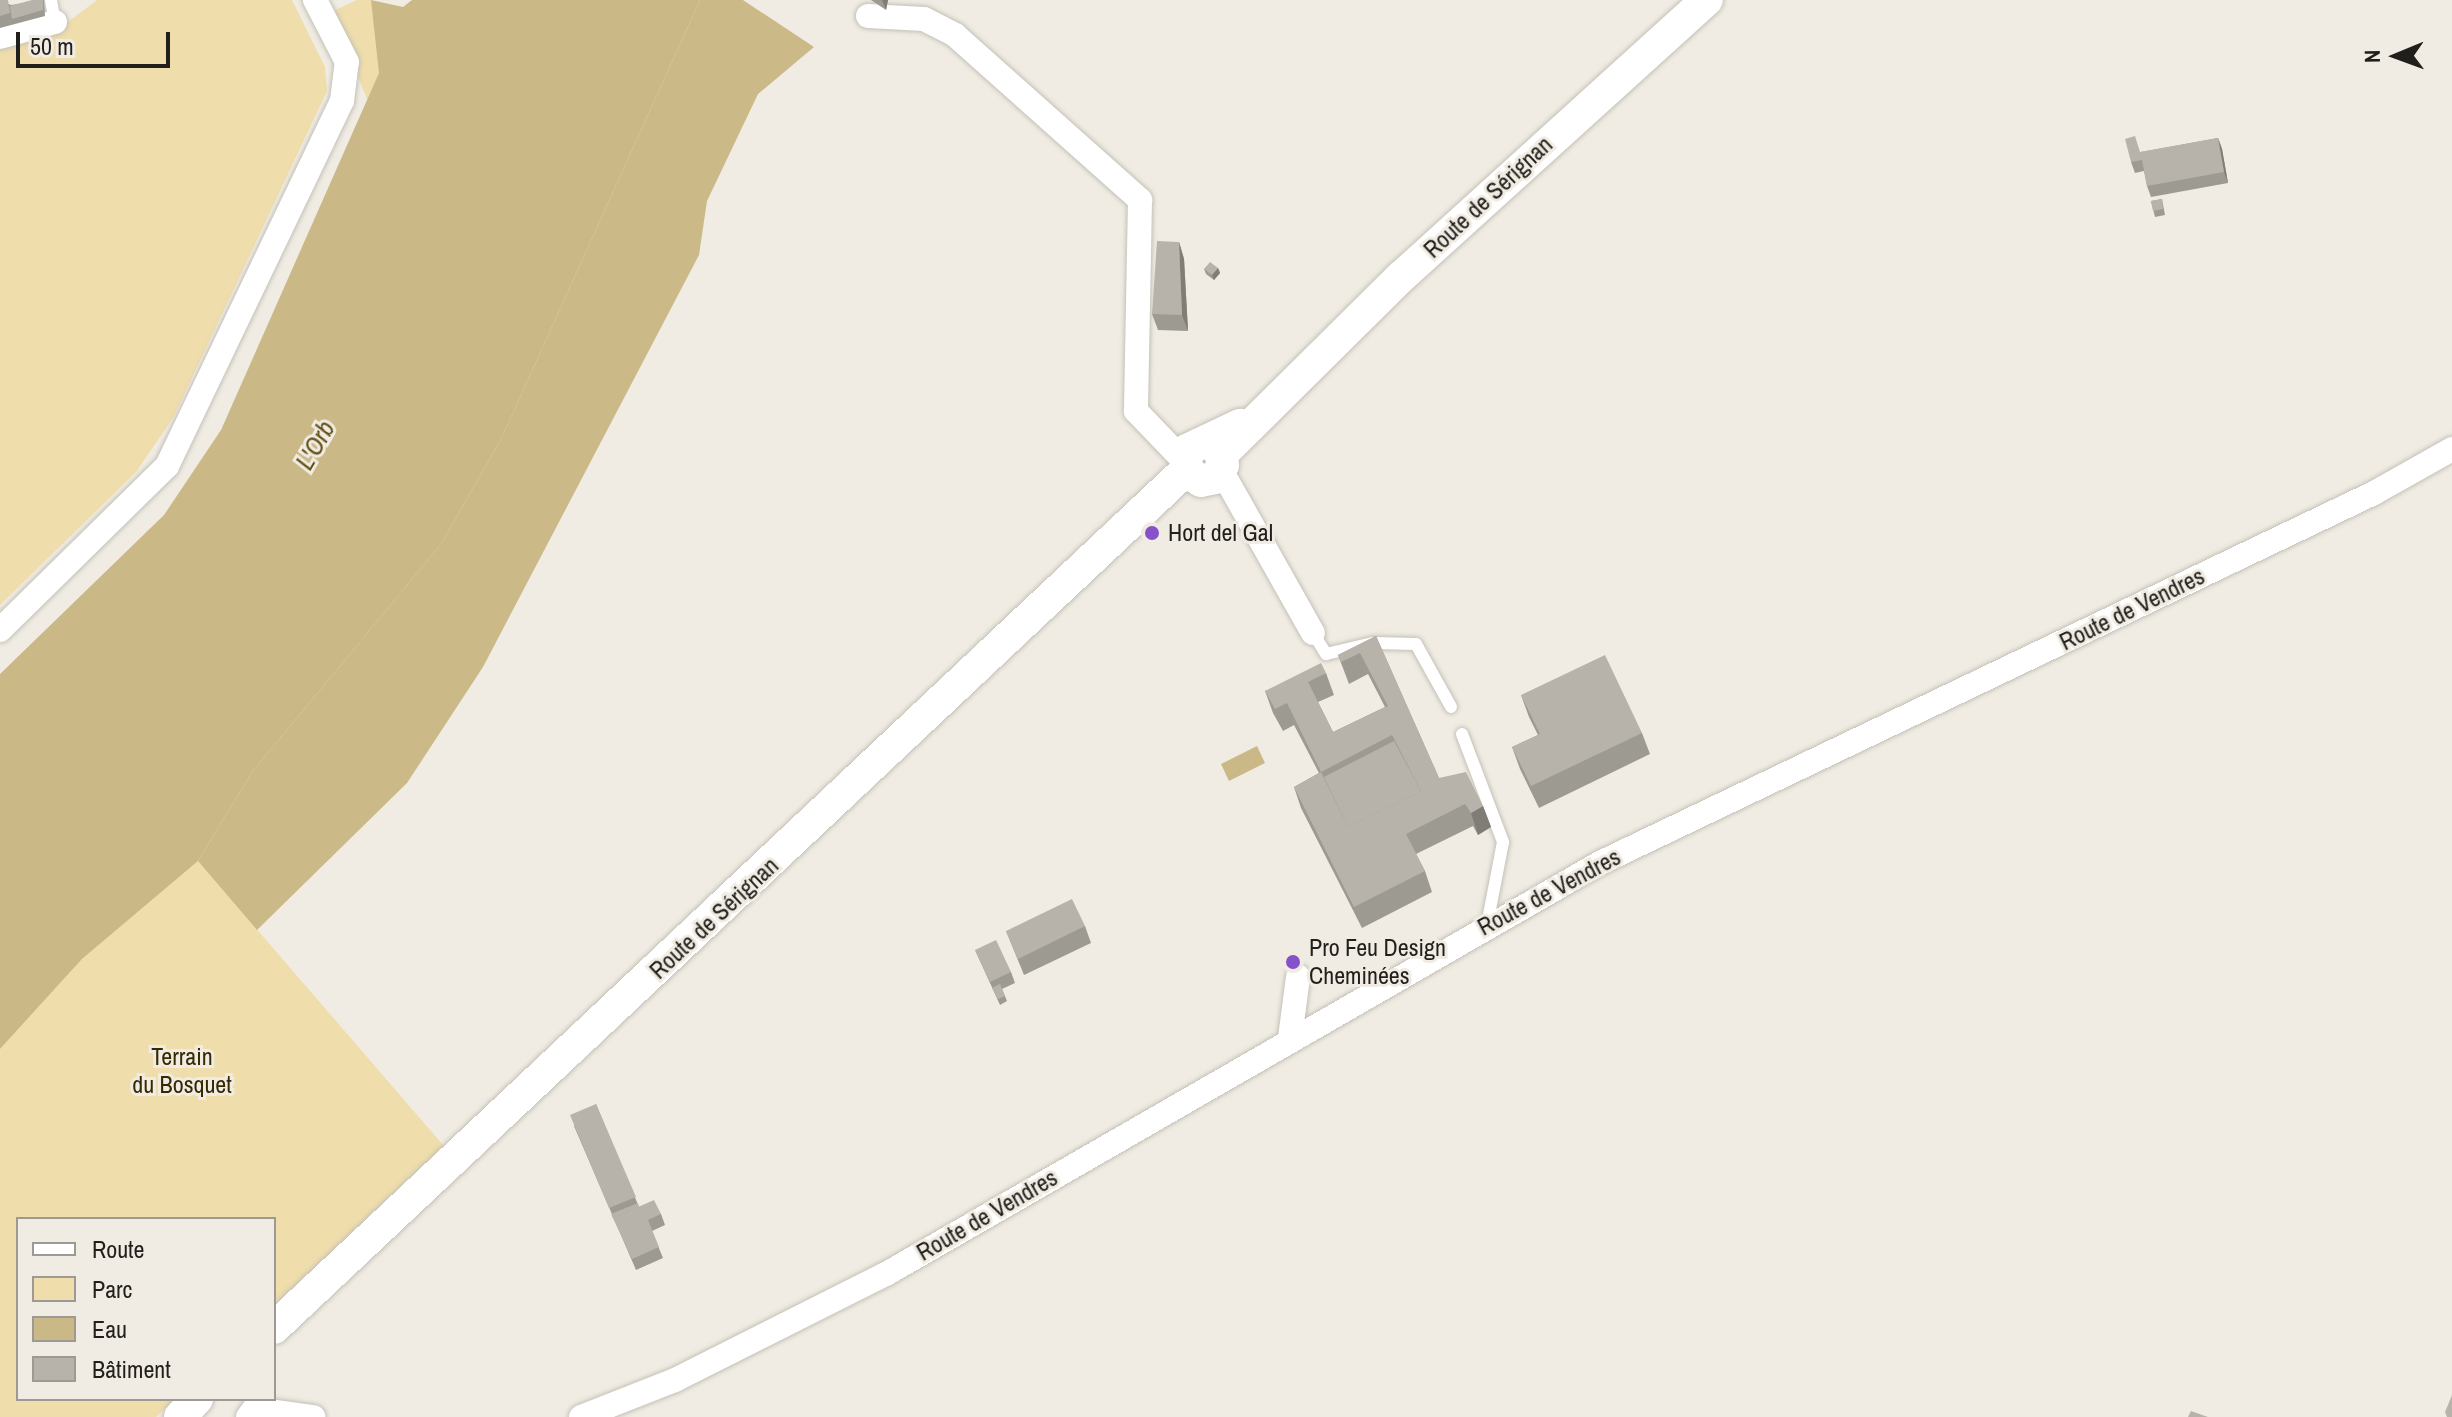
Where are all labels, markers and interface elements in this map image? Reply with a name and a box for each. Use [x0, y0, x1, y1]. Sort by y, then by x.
scale bar [20, 16, 174, 66]
north arrow [2356, 16, 2436, 96]
text: 50 m [30, 30, 74, 62]
text: N [2357, 50, 2387, 63]
street label: Route de Sérignan [1418, 130, 1558, 264]
water label: L'Orb [289, 415, 341, 475]
place label: Hort del Gal [1168, 519, 1273, 547]
marker: Hort del Gal [1143, 524, 1161, 542]
street label: Route de Vendres [2055, 562, 2209, 656]
street label: Route de Vendres [1473, 842, 1625, 942]
street label: Route de Sérignan [644, 851, 784, 985]
place label: Pro Feu Design Cheminées [1309, 934, 1446, 990]
marker: Pro Feu Design Cheminées [1284, 953, 1302, 971]
park label: Terrain du Bosquet [132, 1043, 232, 1099]
street label: Route de Vendres [912, 1163, 1062, 1267]
legend [16, 1217, 276, 1401]
text: Route [92, 1233, 145, 1265]
text: Parc [92, 1273, 132, 1305]
text: Eau [92, 1313, 127, 1345]
text: Bâtiment [92, 1353, 171, 1385]

